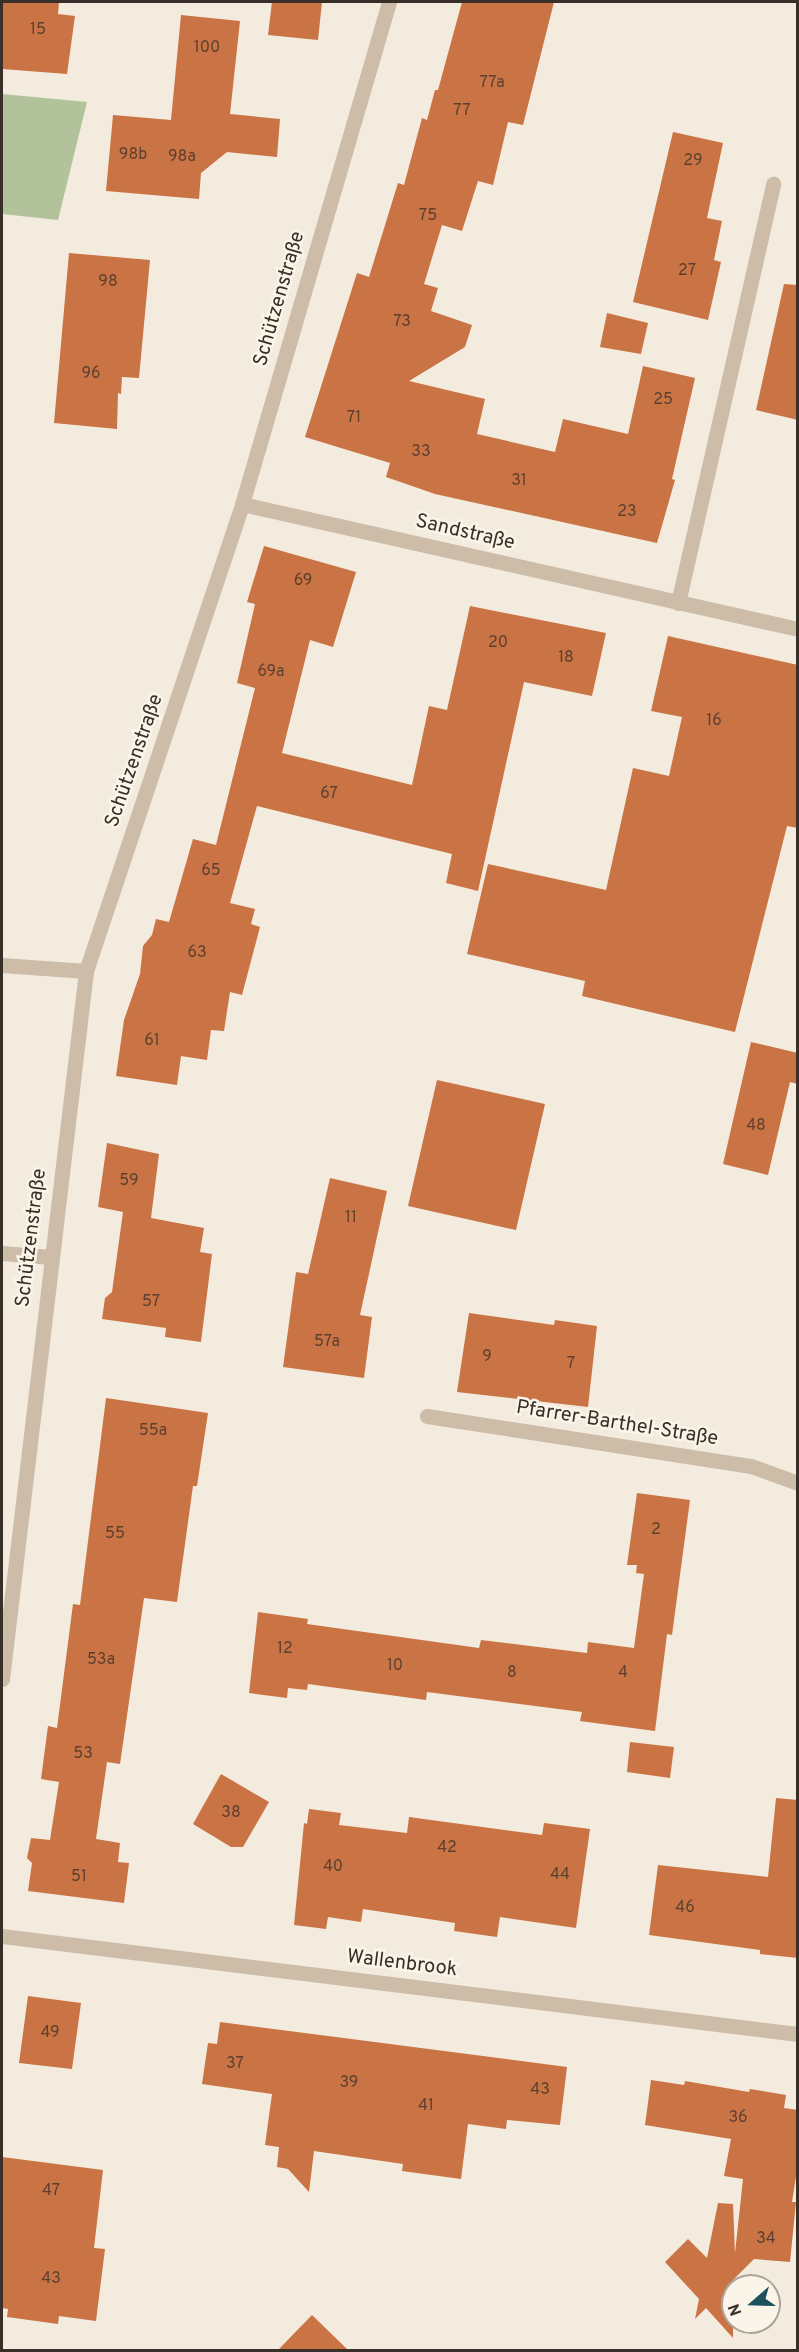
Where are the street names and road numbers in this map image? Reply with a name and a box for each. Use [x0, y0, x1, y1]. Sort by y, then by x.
street label: Schützenstraße [249, 229, 311, 369]
street label: Sandstraße [413, 510, 517, 556]
street label: Schützenstraße [101, 691, 169, 831]
street label: Schützenstraße [12, 1167, 52, 1309]
street label: Pfarrer-Barthel-Straße [514, 1396, 720, 1452]
street label: Wallenbrook [345, 1945, 459, 1983]

